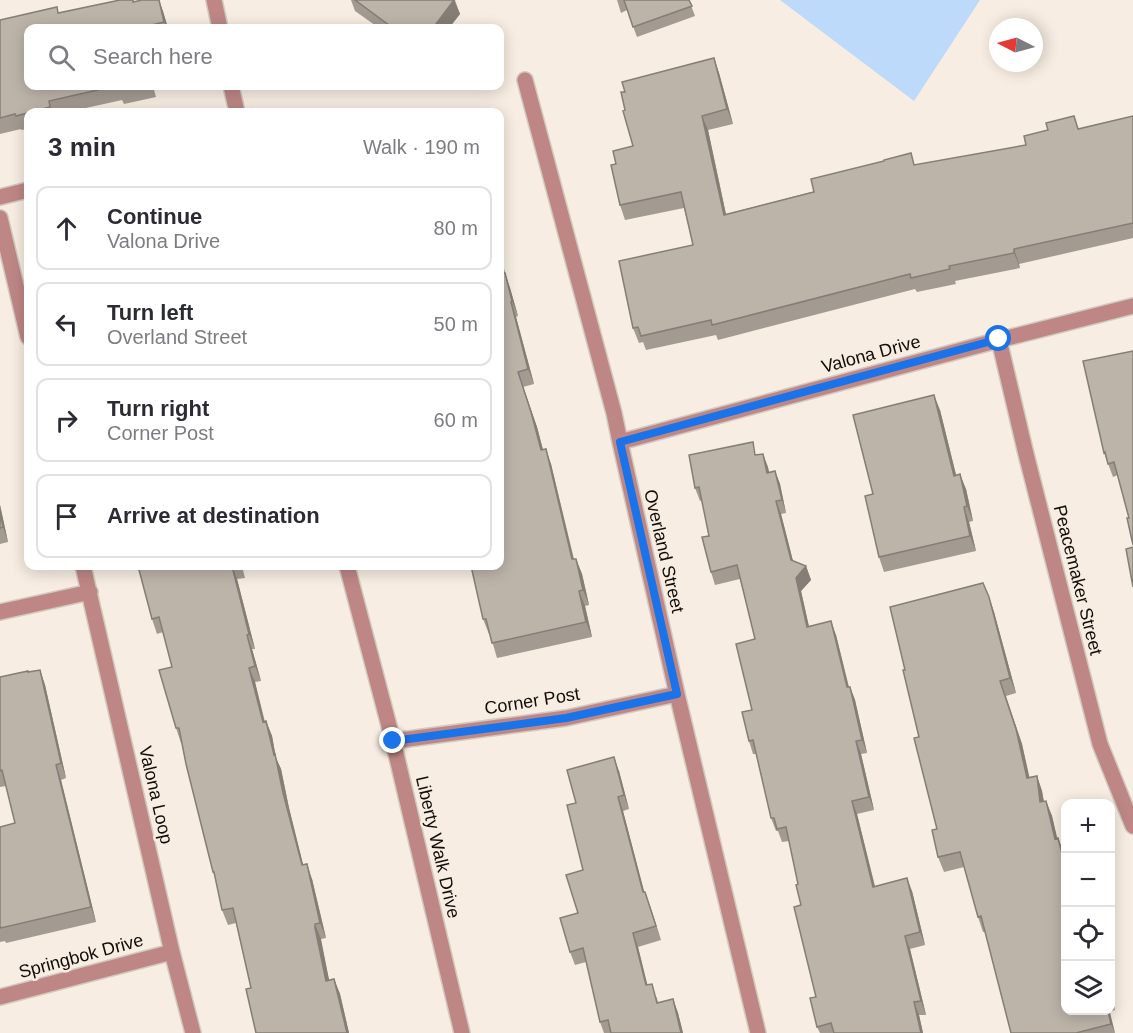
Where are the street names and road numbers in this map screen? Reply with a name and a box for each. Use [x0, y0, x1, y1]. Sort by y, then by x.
street label: Valona Drive [819, 331, 923, 377]
street label: Overland Street [640, 487, 688, 615]
street label: Peacemaker Street [1050, 503, 1106, 657]
street label: Corner Post [483, 684, 581, 718]
street label: Valona Loop [135, 744, 177, 846]
street label: Liberty Walk Drive [412, 774, 464, 920]
street label: Springbok Drive [17, 930, 145, 982]

